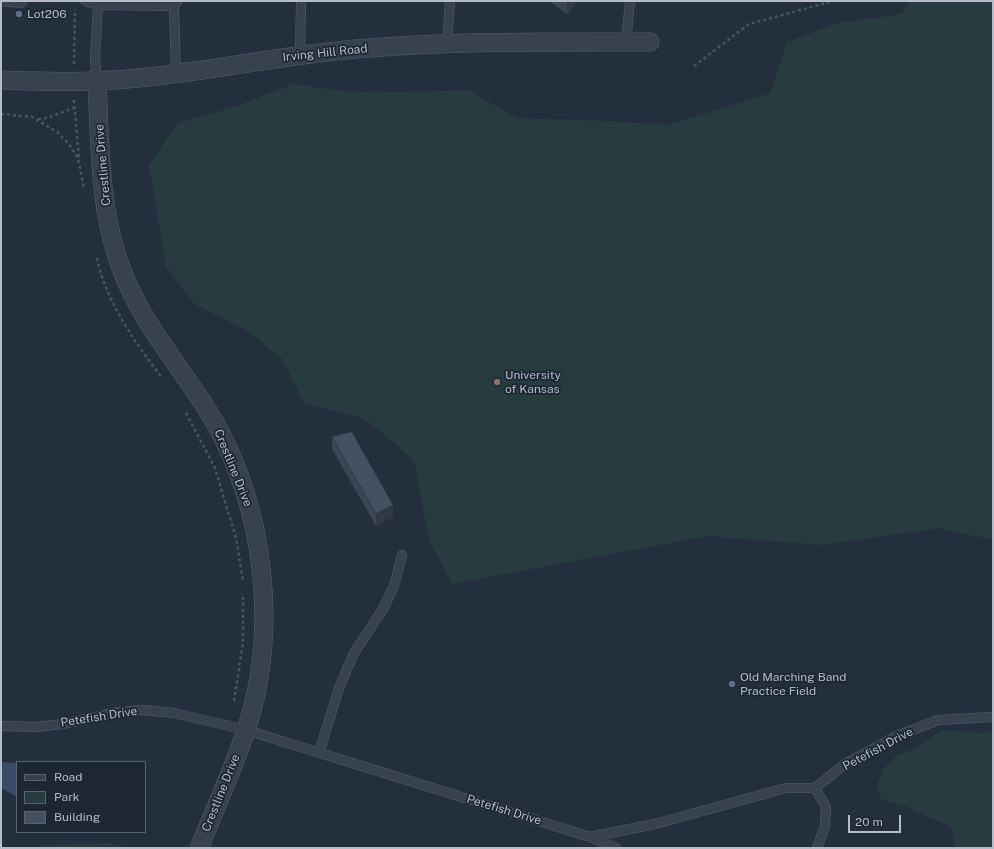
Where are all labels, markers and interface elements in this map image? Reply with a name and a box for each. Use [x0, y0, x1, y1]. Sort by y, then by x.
place label: Lot206 [27, 7, 67, 21]
marker: Lot206 [14, 9, 24, 19]
street label: Irving Hill Road [282, 41, 368, 65]
street label: Crestline Drive [92, 123, 114, 207]
place label: University of Kansas [505, 368, 561, 396]
marker: University of Kansas [492, 377, 502, 387]
street label: Crestline Drive [211, 427, 255, 509]
place label: Old Marching Band Practice Field [740, 670, 846, 698]
marker: Old Marching Band Practice Field [727, 679, 737, 689]
street label: Petefish Drive [60, 704, 138, 730]
street label: Petefish Drive [840, 724, 916, 774]
street label: Crestline Drive [199, 752, 243, 834]
legend [16, 761, 146, 833]
text: Road [54, 770, 82, 784]
text: Park [54, 790, 80, 804]
street label: Petefish Drive [465, 792, 543, 828]
scale bar [850, 807, 903, 833]
text: Building [54, 810, 100, 824]
text: 20 m [855, 815, 883, 829]

